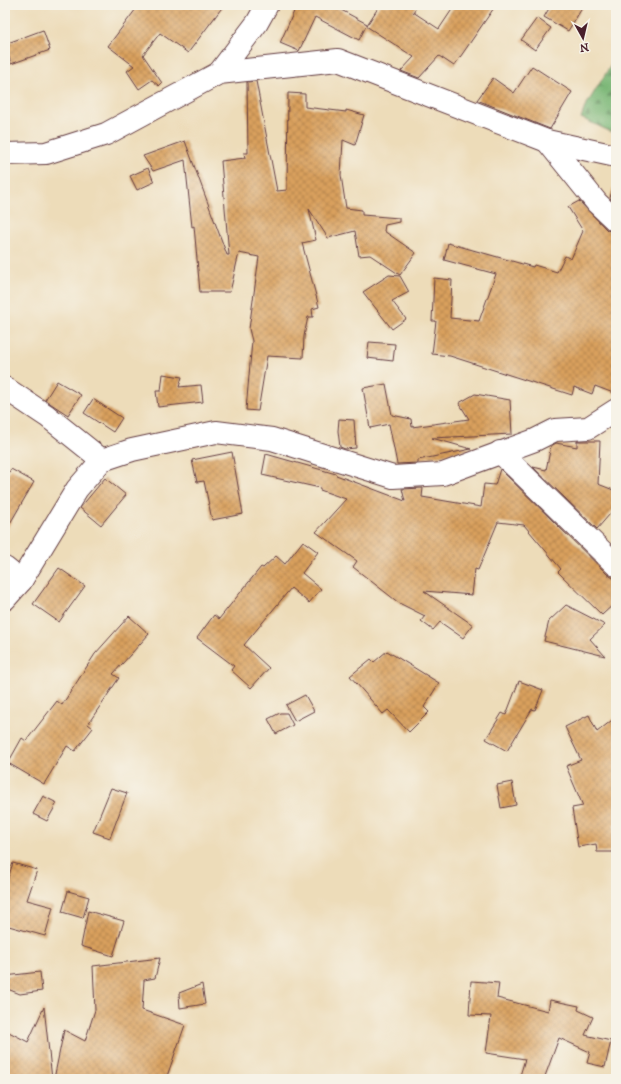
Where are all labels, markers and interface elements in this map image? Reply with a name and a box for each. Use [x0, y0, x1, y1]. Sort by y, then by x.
north arrow [563, 18, 603, 58]
text: N [579, 39, 590, 54]

